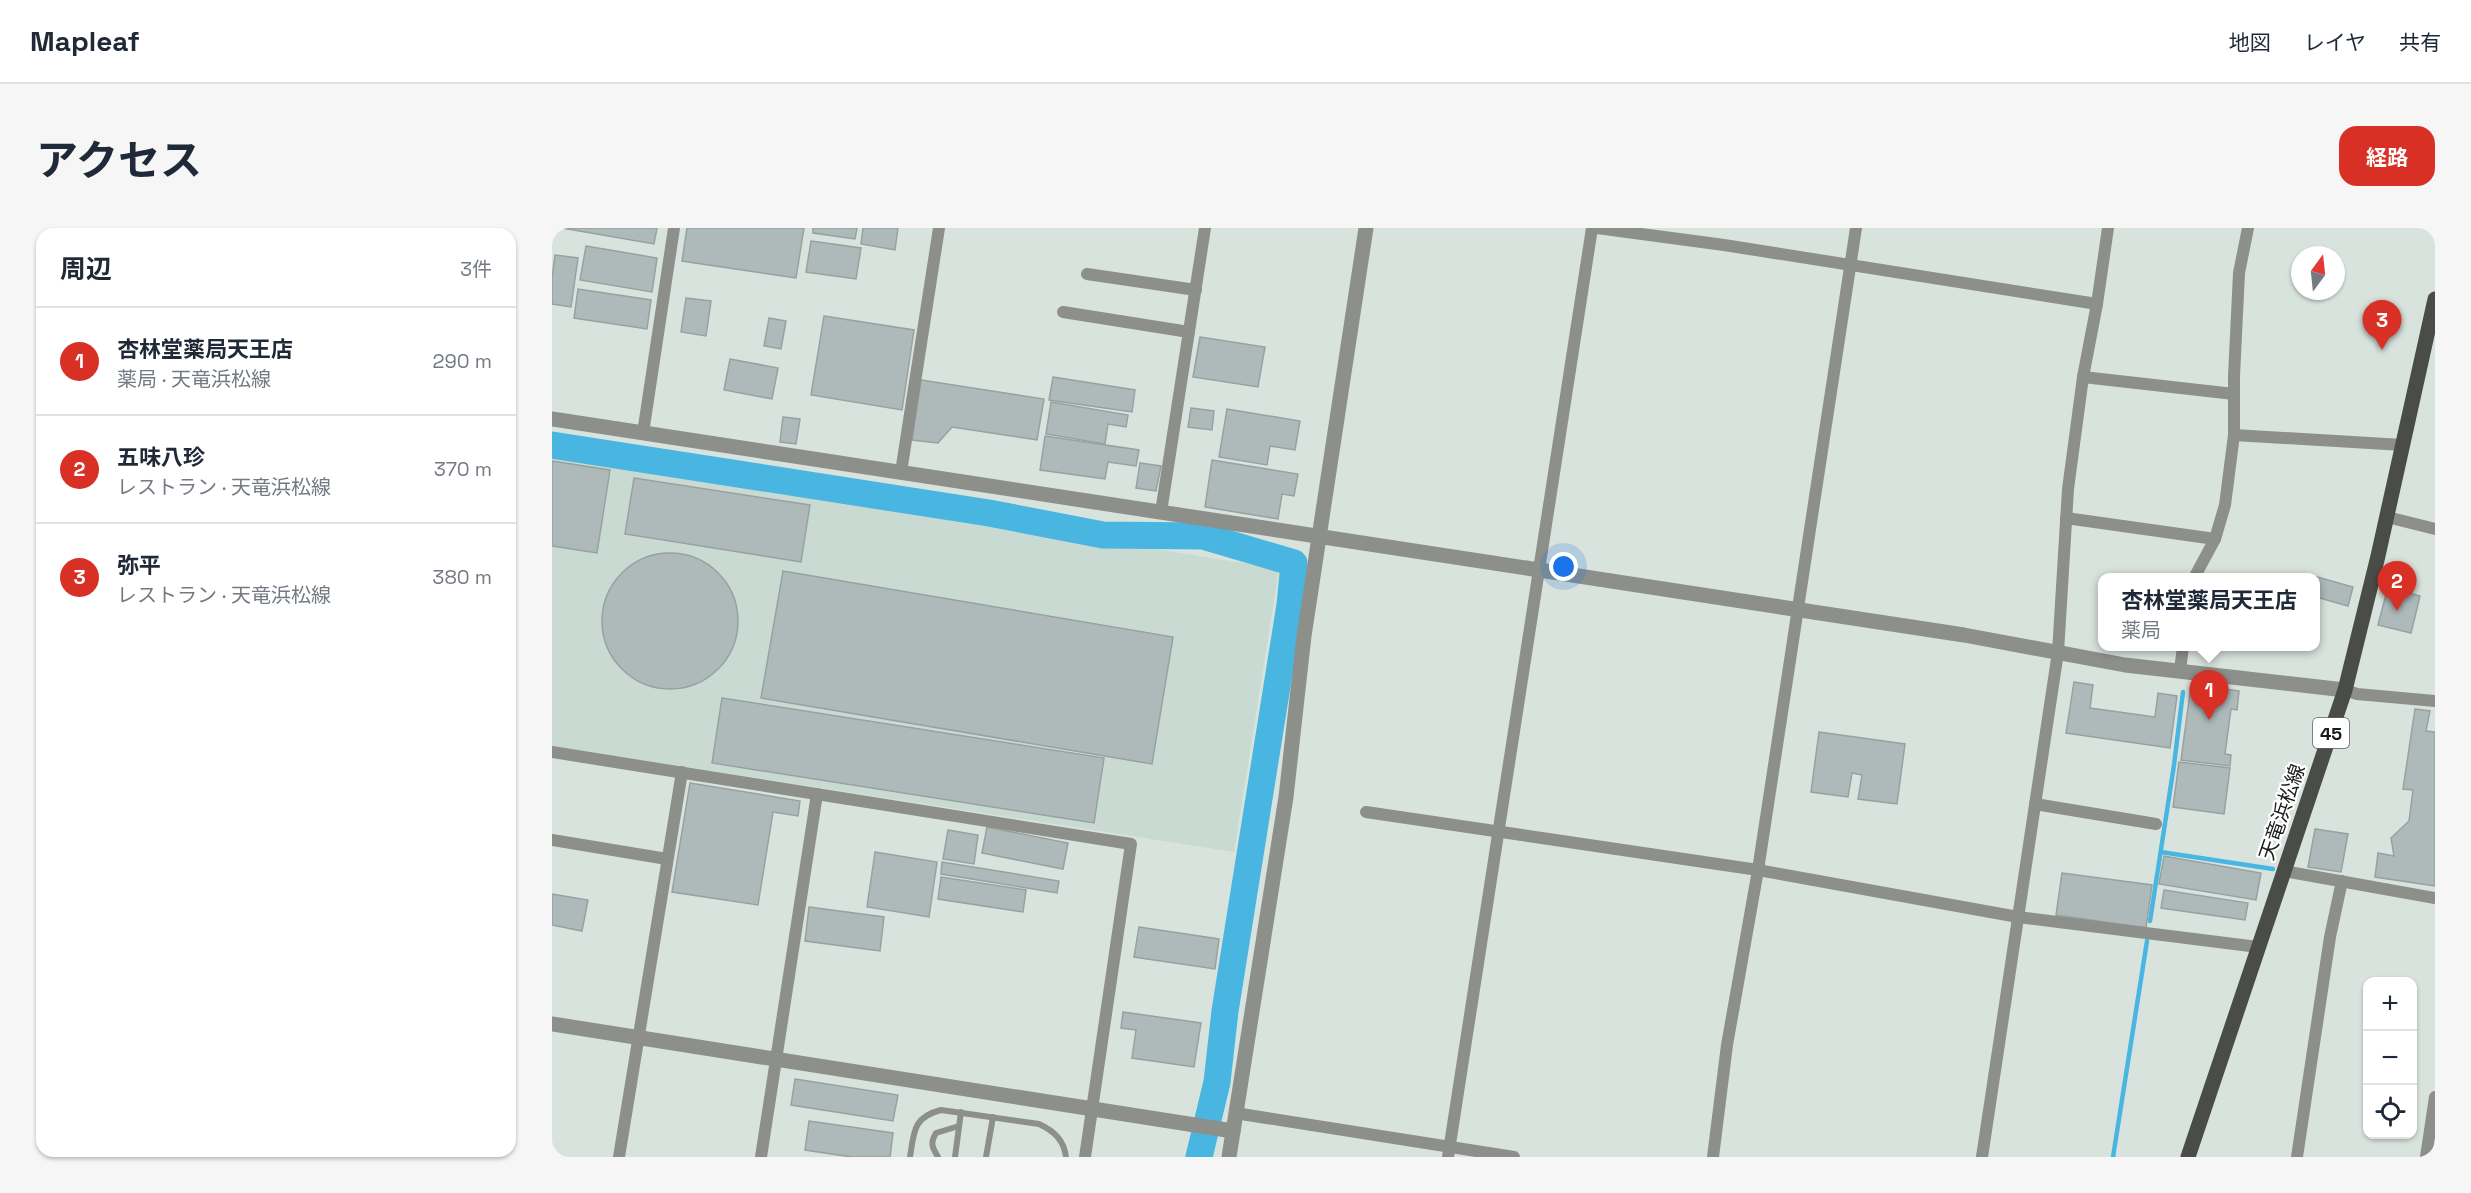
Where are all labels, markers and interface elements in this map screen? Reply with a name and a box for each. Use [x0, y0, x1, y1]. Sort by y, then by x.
text: Mapleaf [30, 23, 140, 59]
text: 地図 [2229, 29, 2271, 56]
text: レイヤ [2304, 29, 2366, 56]
text: 共有 [2399, 29, 2441, 56]
button: 経路 [2339, 126, 2435, 186]
text: アクセス [36, 134, 202, 187]
north arrow [2291, 246, 2345, 300]
text: 周辺 [60, 252, 112, 286]
text: 3件 [460, 256, 492, 282]
pin: 3 [2362, 300, 2402, 350]
text: 杏林堂薬局天王店 [117, 335, 293, 363]
text: 1 [75, 348, 84, 374]
text: 290 m [433, 348, 492, 374]
text: 薬局 · 天竜浜松線 [117, 366, 271, 392]
text: 五味八珍 [117, 443, 205, 471]
text: 2 [74, 456, 85, 482]
text: 370 m [434, 456, 492, 482]
text: レストラン · 天竜浜松線 [117, 474, 331, 500]
text: 弥平 [117, 551, 161, 579]
your location [1549, 552, 1578, 581]
pin: 2 [2378, 562, 2416, 611]
text: 3 [73, 564, 86, 590]
text: 380 m [432, 564, 492, 590]
popup [2098, 573, 2320, 651]
text: レストラン · 天竜浜松線 [117, 582, 331, 608]
text: 杏林堂薬局天王店 [2121, 586, 2297, 614]
text: 薬局 [2121, 617, 2161, 643]
pin: 1 [2190, 670, 2228, 720]
road number: 45 [2313, 718, 2349, 748]
street label: 天竜浜松線 [2253, 760, 2311, 864]
map controls [2363, 977, 2417, 1139]
button: + [2363, 977, 2417, 1031]
button: − [2363, 1031, 2417, 1085]
button: locate [2363, 1085, 2417, 1139]

